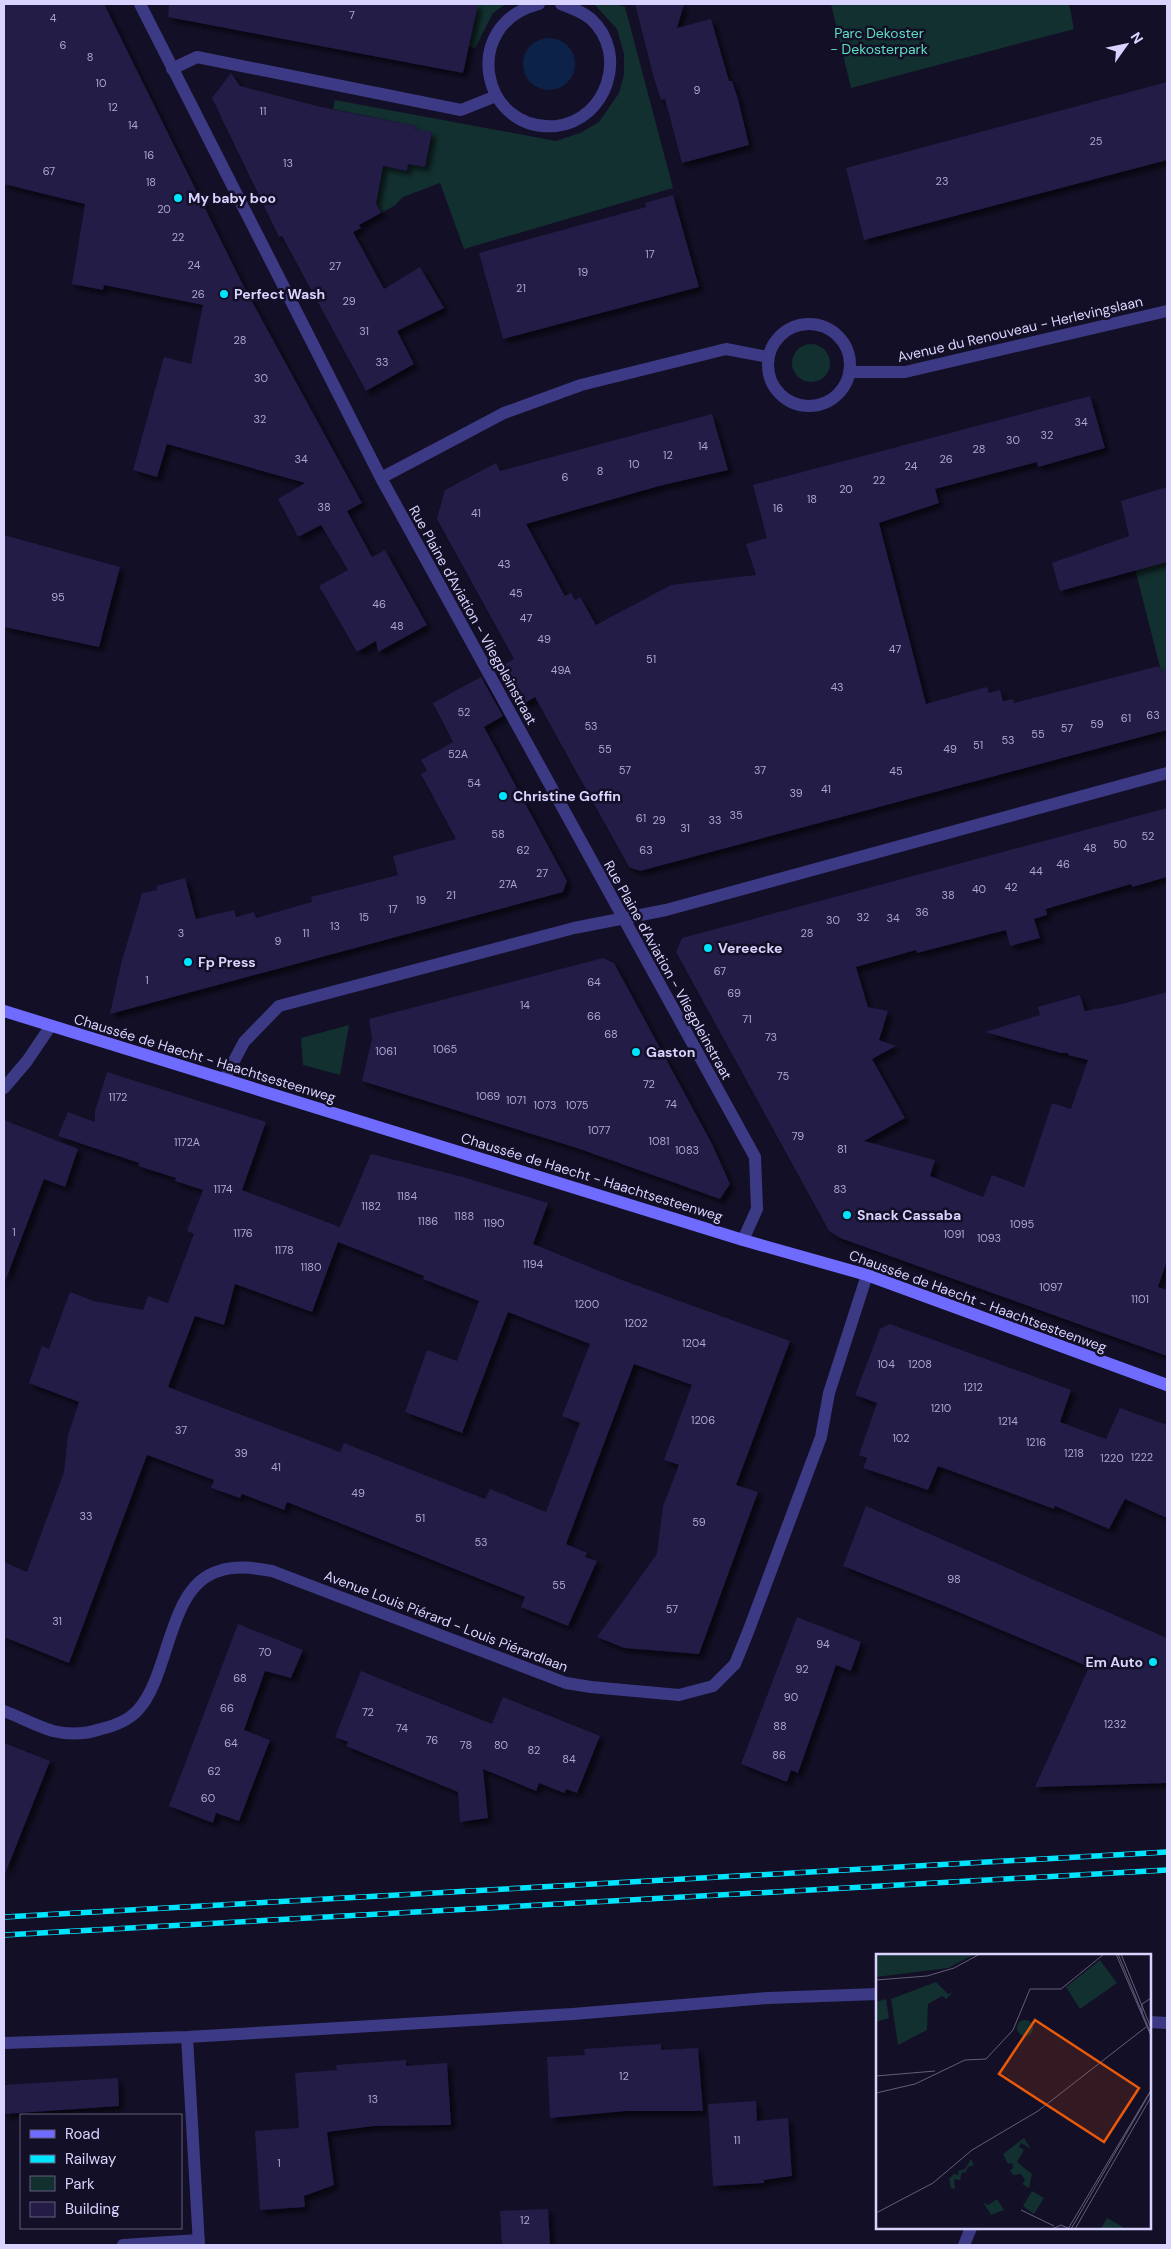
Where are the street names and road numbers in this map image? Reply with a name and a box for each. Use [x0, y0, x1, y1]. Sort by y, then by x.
street label: Avenue du Renouveau - Herlevingslaan [896, 292, 1144, 366]
street label: Rue Plaine d'Aviation - Vliegpleinstraat [405, 502, 541, 728]
street label: Rue Plaine d'Aviation - Vliegpleinstraat [600, 857, 736, 1083]
street label: Chaussée de Haecht - Haachtsesteenweg [72, 1009, 338, 1107]
street label: Chaussée de Haecht - Haachtsesteenweg [459, 1128, 725, 1226]
street label: Chaussée de Haecht - Haachtsesteenweg [847, 1246, 1109, 1356]
street label: Avenue Louis Piérard - Louis Piérardlaan [322, 1566, 570, 1676]

